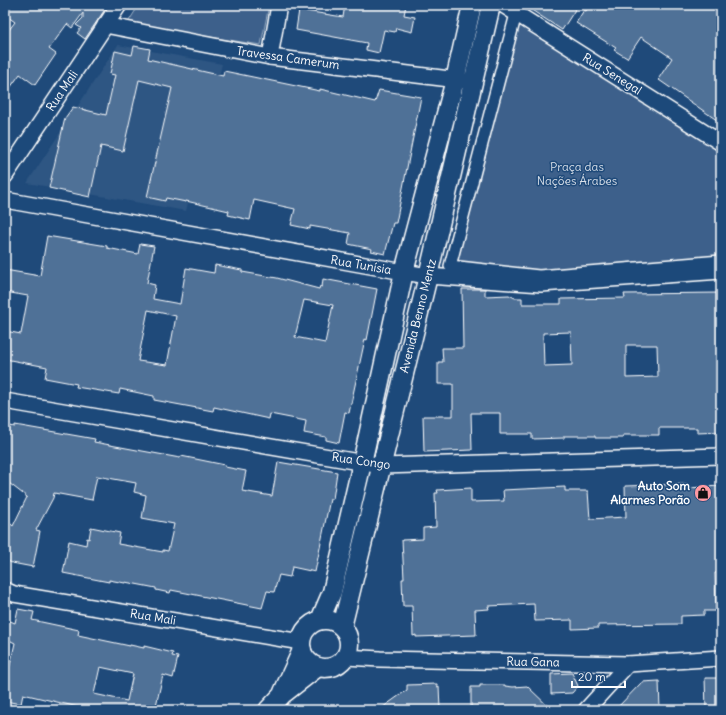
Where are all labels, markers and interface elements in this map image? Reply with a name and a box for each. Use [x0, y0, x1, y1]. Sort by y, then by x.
street label: Travessa Camerum [235, 43, 341, 72]
street label: Rua Senegal [580, 49, 645, 98]
street label: Rua Mali [42, 67, 81, 114]
park label: Praça das Nações Árabes [537, 159, 617, 188]
street label: Rua Tunísia [330, 252, 393, 277]
street label: Avenida Benno Mentz [396, 257, 439, 374]
street label: Rua Congo [331, 449, 392, 472]
place label: Auto Som Alarmes Porão [611, 478, 690, 507]
shop icon: Auto Som Alarmes Porão [693, 483, 713, 503]
street label: Rua Mali [129, 605, 177, 628]
street label: Rua Gana [506, 654, 560, 669]
scale bar [572, 663, 625, 689]
text: 20 m [578, 669, 606, 684]

